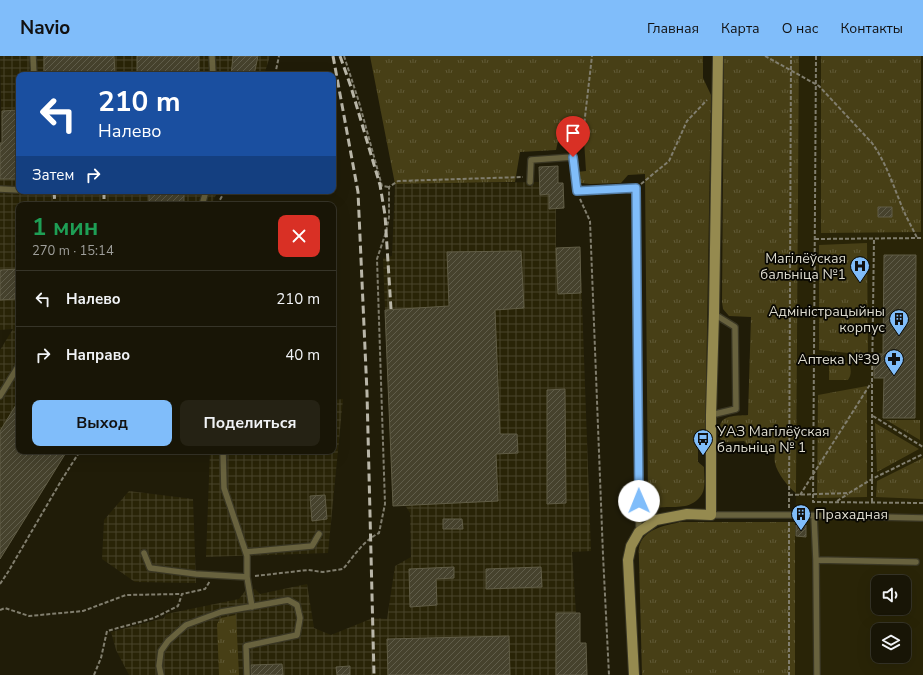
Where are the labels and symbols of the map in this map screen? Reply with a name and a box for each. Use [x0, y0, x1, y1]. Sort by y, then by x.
pin [556, 116, 590, 157]
place label: Магілёўская бальніца №1 [760, 249, 846, 284]
hospital icon: Магілёўская бальніца №1 [849, 255, 871, 283]
place label: Адміністрацыйны корпус [768, 302, 885, 337]
building icon: Адміністрацыйны корпус [888, 308, 910, 336]
pharmacy icon: Аптека №39 [883, 348, 905, 376]
place label: Аптека №39 [797, 350, 880, 369]
place label: УАЗ Магілёўская бальніца № 1 [716, 422, 830, 457]
bus stop icon: УАЗ Магілёўская бальніца № 1 [692, 428, 714, 456]
position arrow [618, 480, 660, 522]
building icon: Прахадная [790, 503, 812, 531]
place label: Прахадная [815, 505, 888, 524]

